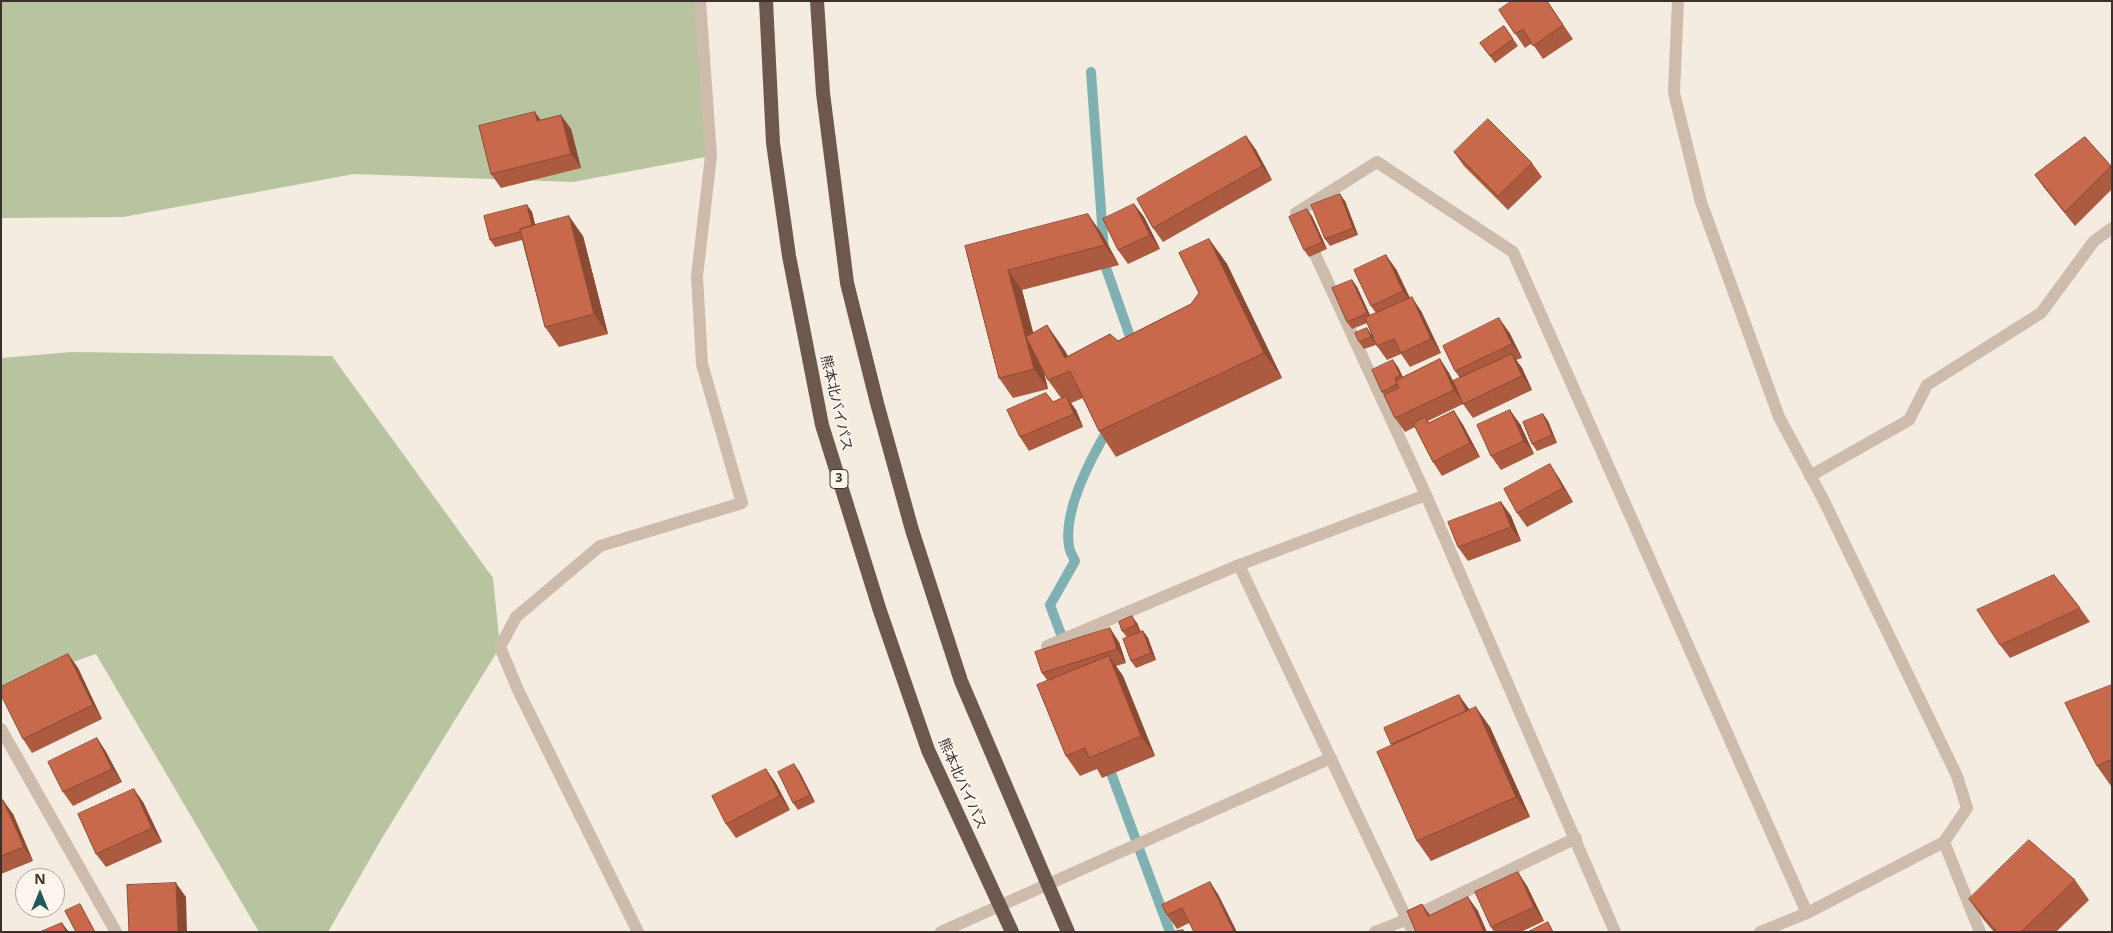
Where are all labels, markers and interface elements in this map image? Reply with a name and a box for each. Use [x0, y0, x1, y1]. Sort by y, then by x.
street label: 熊本北バイパス [817, 353, 855, 453]
road number: 3 [830, 469, 848, 488]
street label: 熊本北バイパス [934, 736, 990, 832]
north arrow [15, 868, 65, 918]
text: N [34, 869, 46, 888]

